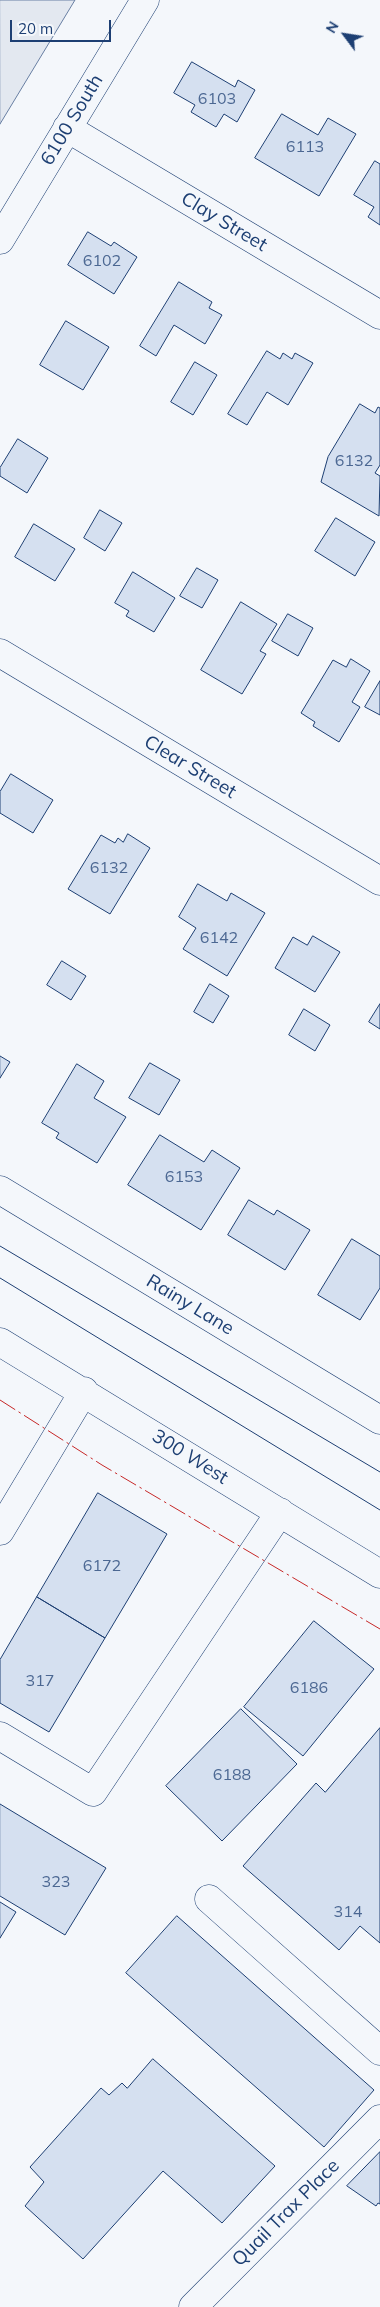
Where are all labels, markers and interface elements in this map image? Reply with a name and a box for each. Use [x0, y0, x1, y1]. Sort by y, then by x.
scale bar [12, 10, 114, 42]
north arrow [320, 10, 370, 60]
text: N [322, 18, 343, 36]
text: 20 m [18, 19, 53, 38]
street label: 6100 South [36, 70, 108, 170]
house number: 6103 [198, 89, 236, 109]
house number: 6113 [286, 137, 324, 157]
street label: Clay Street [177, 187, 271, 257]
house number: 6102 [83, 251, 121, 271]
house number: 6132 [335, 451, 373, 471]
street label: Clear Street [140, 731, 240, 803]
house number: 6132 [90, 858, 128, 878]
house number: 6142 [200, 928, 238, 948]
house number: 6153 [165, 1167, 203, 1187]
street label: Rainy Lane [142, 1270, 238, 1340]
street label: 300 West [148, 1425, 232, 1489]
house number: 6172 [83, 1556, 121, 1576]
house number: 317 [26, 1671, 54, 1691]
house number: 6186 [290, 1678, 328, 1698]
house number: 6188 [213, 1765, 251, 1785]
house number: 323 [42, 1872, 70, 1892]
house number: 314 [334, 1902, 362, 1922]
street label: Quail Trax Place [228, 2155, 344, 2271]

